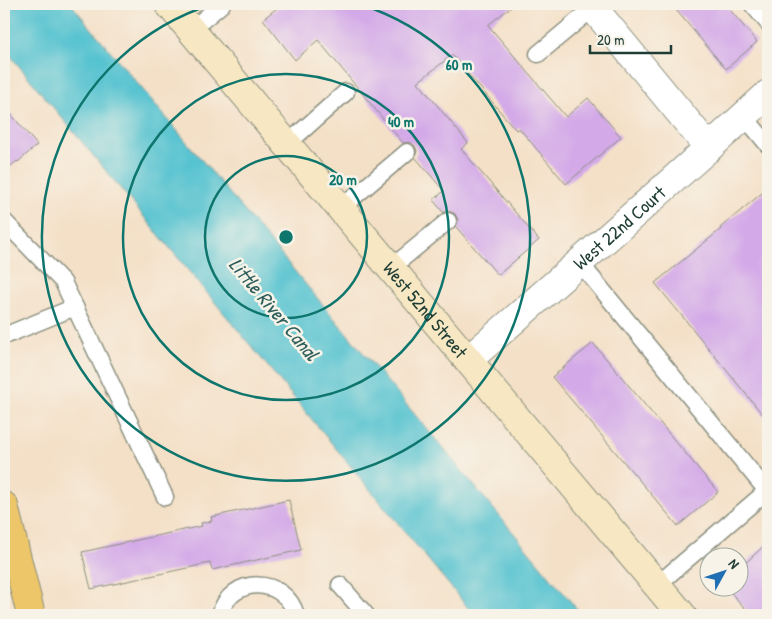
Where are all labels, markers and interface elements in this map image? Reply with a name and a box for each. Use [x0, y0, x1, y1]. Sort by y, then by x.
scale bar [590, 22, 671, 54]
text: 20 m [597, 29, 624, 50]
text: 60 m [446, 54, 472, 75]
text: 40 m [388, 111, 414, 132]
text: 20 m [329, 169, 357, 190]
street label: West 22nd Court [567, 179, 671, 275]
centre of rings [277, 228, 295, 246]
water label: Little River Canal [223, 252, 326, 367]
street label: West 52nd Street [377, 256, 474, 364]
north arrow [700, 546, 750, 596]
text: N [725, 554, 744, 573]

